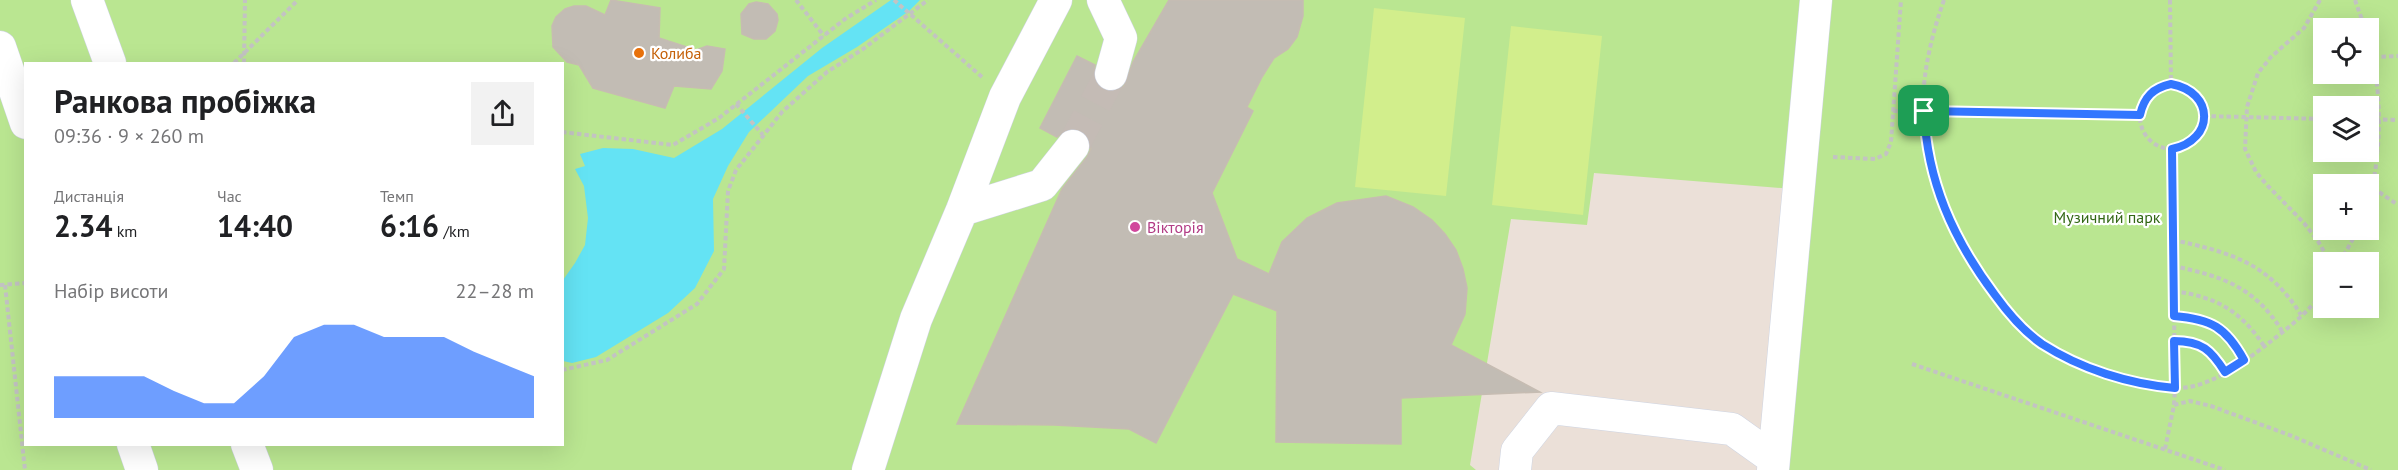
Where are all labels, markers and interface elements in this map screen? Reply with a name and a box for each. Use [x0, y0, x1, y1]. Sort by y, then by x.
map controls [2313, 18, 2379, 318]
button: locate [2313, 18, 2379, 84]
place label: Колиба [651, 43, 702, 63]
marker: Колиба [632, 46, 646, 60]
text: Ранкова пробіжка [54, 79, 316, 122]
button: share [471, 82, 534, 145]
pin [1898, 85, 1949, 136]
icon: arrive [1907, 94, 1940, 127]
button: layers [2313, 96, 2379, 162]
text: 09:36 · 9 × 260 m [54, 123, 204, 149]
button: + [2313, 174, 2379, 240]
text: Дистанція [54, 186, 124, 206]
text: Час [217, 186, 242, 206]
text: Темп [380, 186, 414, 206]
text: 2.34 [54, 206, 112, 245]
text: 14:40 [217, 206, 293, 245]
text: 6:16 [380, 206, 439, 245]
park label: Музичний парк [2054, 207, 2161, 227]
place label: Вікторія [1147, 217, 1204, 237]
marker: Вікторія [1128, 220, 1142, 234]
text: km [112, 221, 137, 241]
text: /km [439, 221, 470, 241]
button: − [2313, 252, 2379, 318]
text: Набір висоти [54, 278, 168, 304]
text: 22–28 m [456, 278, 534, 304]

